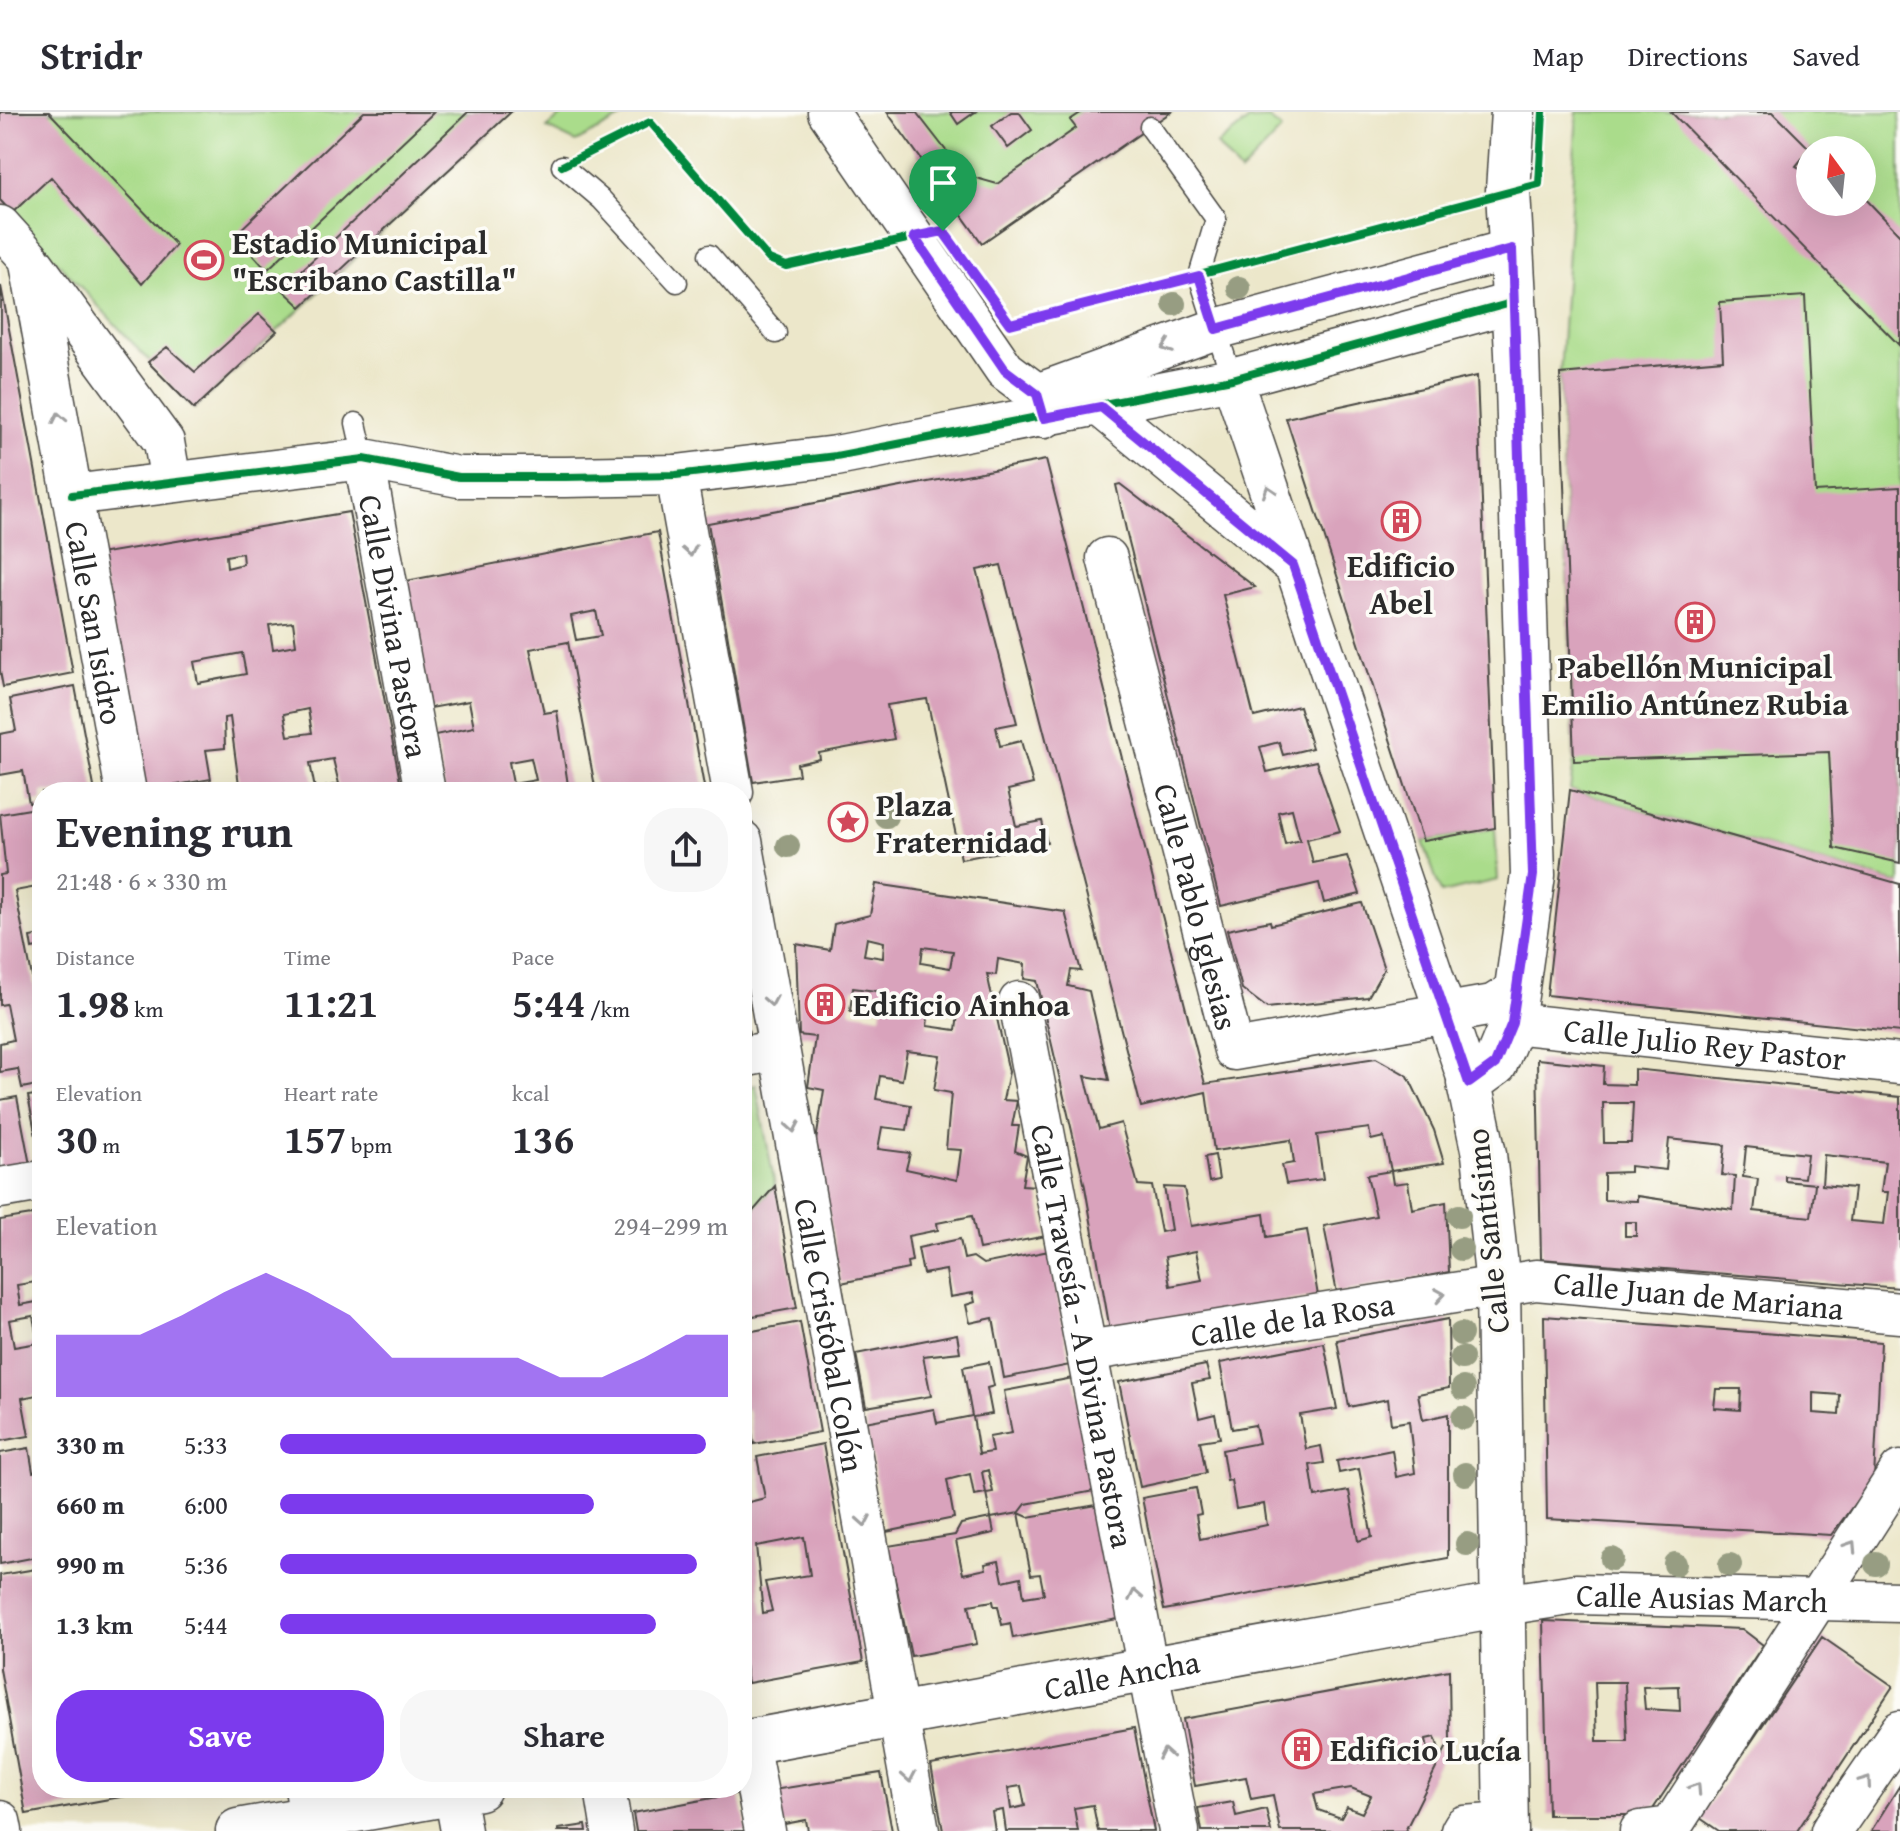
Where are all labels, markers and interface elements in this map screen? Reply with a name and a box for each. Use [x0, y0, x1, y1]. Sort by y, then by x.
text: Stridr [40, 27, 143, 83]
text: Map [1532, 35, 1584, 76]
text: Directions [1628, 35, 1748, 76]
text: Saved [1792, 35, 1860, 76]
north arrow [1796, 136, 1876, 216]
map controls [1796, 136, 1876, 216]
pin [909, 149, 977, 231]
icon: arrive [921, 161, 965, 205]
place label: Estadio Municipal "Escribano Castilla" [232, 219, 517, 303]
sports icon: Estadio Municipal "Escribano Castilla" [183, 239, 225, 281]
one-way arrow [1161, 337, 1175, 354]
one-way arrow [51, 412, 68, 425]
one-way arrow [1262, 484, 1278, 498]
street label: Calle Divina Pastora [347, 491, 442, 762]
building icon: Edificio Abel [1380, 500, 1422, 542]
street label: Calle San Isidro [54, 517, 137, 728]
place label: Edificio Abel [1347, 542, 1455, 626]
one-way arrow [681, 545, 698, 558]
building icon: Pabellón Municipal Emilio Antúnez Rubia [1674, 601, 1716, 643]
place label: Pabellón Municipal Emilio Antúnez Rubia [1541, 643, 1849, 727]
street label: Calle Pablo Iglesias [1143, 778, 1251, 1035]
place label: Plaza Fraternidad [876, 781, 1048, 865]
text: Evening run [56, 799, 293, 863]
place icon: Plaza Fraternidad [827, 801, 869, 843]
button: share [644, 808, 728, 892]
text: 21:48 · 6 × 330 m [56, 861, 227, 900]
text: Distance [56, 941, 135, 973]
text: Time [284, 941, 331, 973]
text: Pace [512, 941, 554, 973]
text: 1.98 [56, 973, 129, 1032]
text: 11:21 [284, 973, 378, 1032]
text: 5:44 [512, 973, 585, 1032]
place label: Edificio Ainhoa [853, 981, 1070, 1028]
building icon: Edificio Ainhoa [804, 983, 846, 1025]
text: km [129, 993, 163, 1025]
text: /km [585, 993, 630, 1025]
one-way arrow [761, 994, 778, 1007]
street label: Calle Julio Rey Pastor [1561, 1005, 1848, 1082]
text: Elevation [56, 1077, 142, 1109]
text: Heart rate [284, 1077, 378, 1109]
text: kcal [512, 1077, 550, 1109]
text: 30 [56, 1109, 97, 1168]
text: 157 [284, 1109, 346, 1168]
text: 136 [512, 1109, 574, 1168]
one-way arrow [784, 1120, 801, 1134]
street label: Calle Travesía - A Divina Pastora [1020, 1120, 1147, 1552]
street label: Calle Santísimo [1453, 1126, 1521, 1336]
text: m [97, 1129, 120, 1161]
text: bpm [346, 1129, 392, 1161]
street label: Calle Cristóbal Colón [783, 1195, 878, 1476]
text: Elevation [56, 1206, 158, 1245]
text: 294–299 m [614, 1206, 728, 1245]
street label: Calle Juan de Mariana [1552, 1258, 1846, 1331]
street label: Calle de la Rosa [1187, 1279, 1398, 1358]
one-way arrow [1433, 1287, 1447, 1304]
text: 330 m [56, 1425, 124, 1464]
text: 5:33 [184, 1425, 228, 1464]
text: 660 m [56, 1485, 124, 1524]
text: 6:00 [184, 1485, 228, 1524]
one-way arrow [854, 1514, 871, 1528]
one-way arrow [1842, 1540, 1857, 1554]
text: 990 m [56, 1545, 124, 1584]
text: 5:36 [184, 1545, 228, 1584]
street label: Calle Ausias March [1576, 1571, 1828, 1624]
one-way arrow [1127, 1588, 1144, 1602]
text: 1.3 km [56, 1605, 133, 1644]
text: 5:44 [184, 1605, 228, 1644]
street label: Calle Ancha [1041, 1637, 1203, 1711]
button: Save [56, 1690, 384, 1782]
button: Share [400, 1690, 728, 1782]
place label: Edificio Lucía [1330, 1726, 1522, 1773]
building icon: Edificio Lucía [1281, 1728, 1323, 1770]
one-way arrow [1158, 1747, 1175, 1761]
one-way arrow [900, 1770, 917, 1784]
one-way arrow [1856, 1776, 1871, 1790]
one-way arrow [1686, 1782, 1701, 1797]

